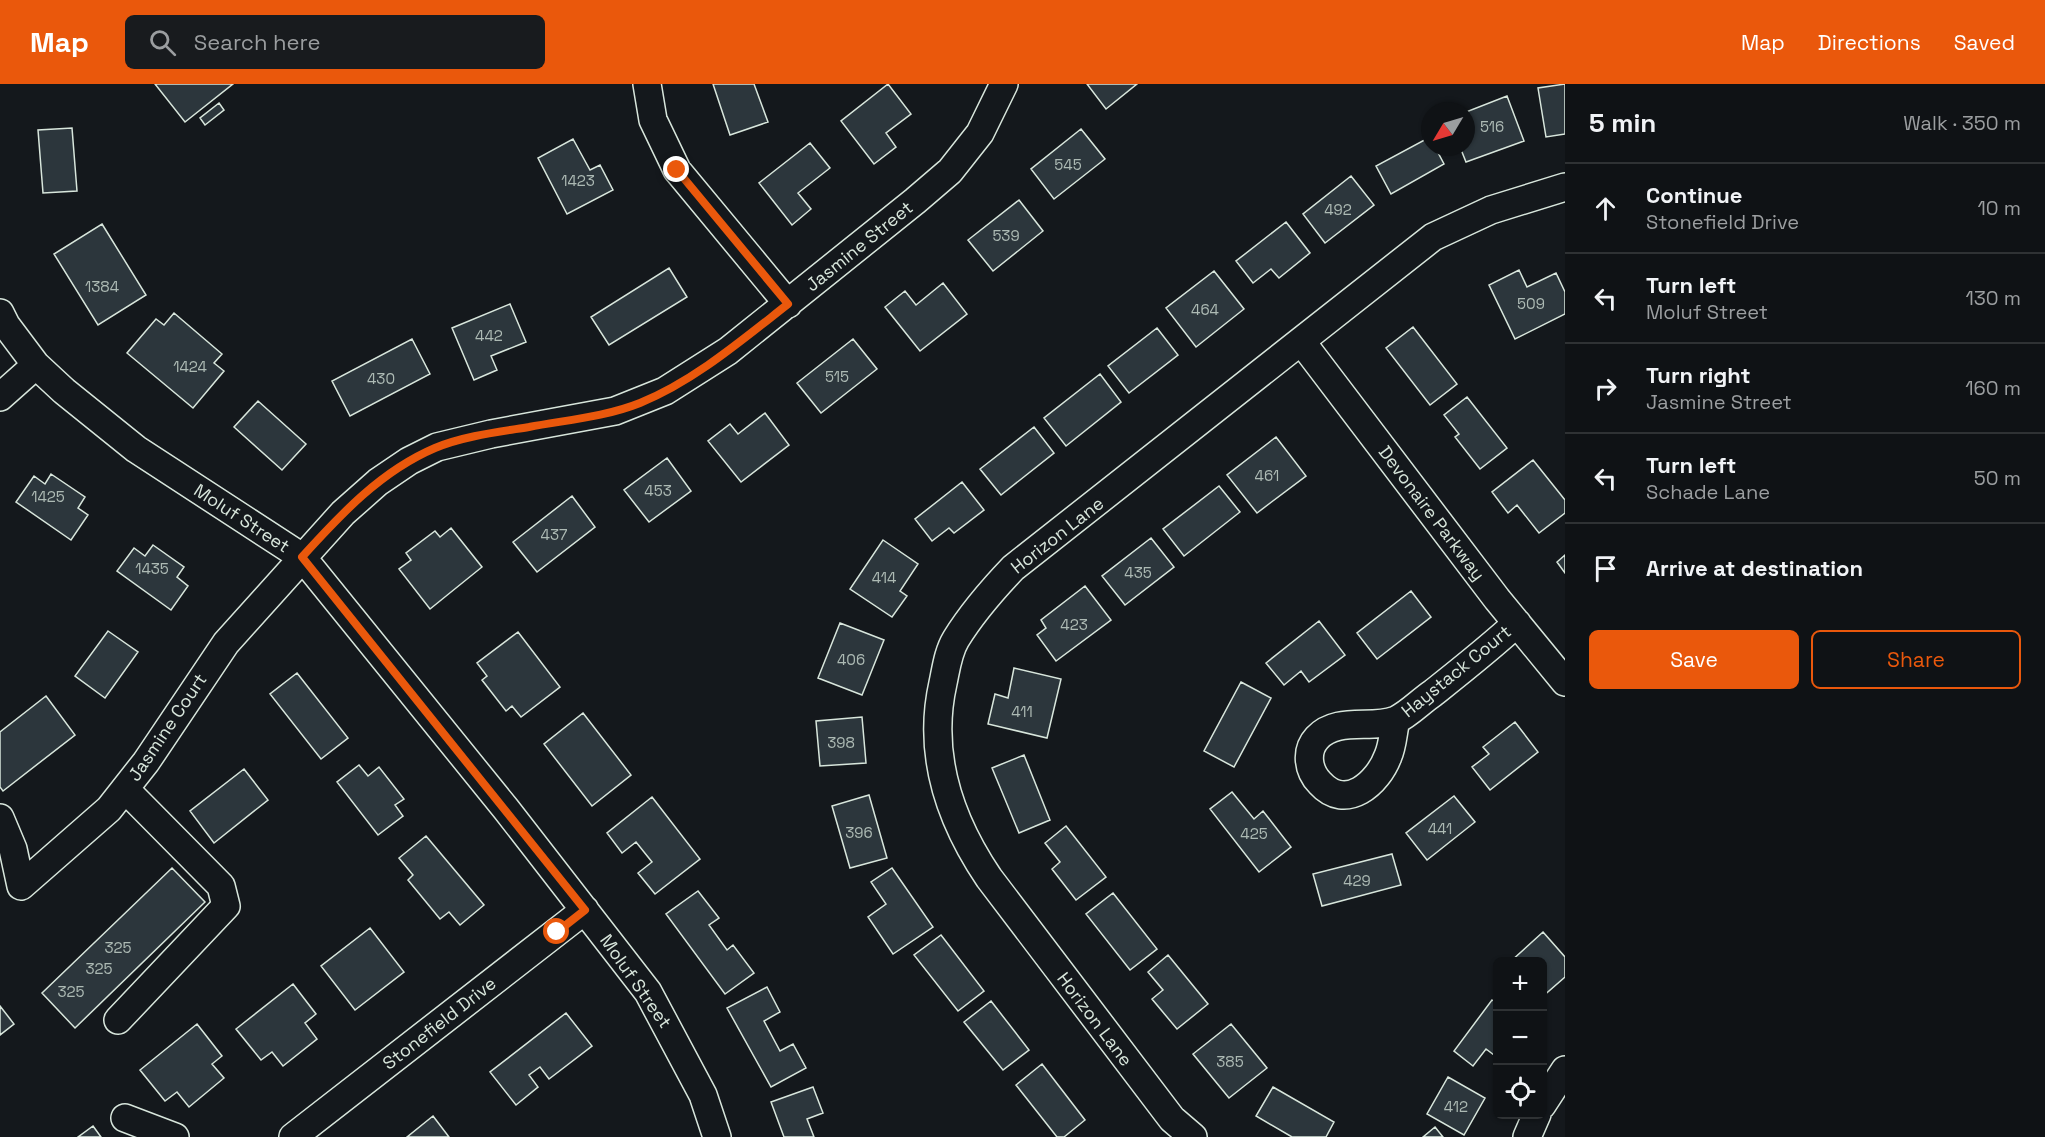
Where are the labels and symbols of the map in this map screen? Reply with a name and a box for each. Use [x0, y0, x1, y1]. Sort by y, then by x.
north arrow [1421, 102, 1475, 156]
house number: 516 [1480, 117, 1504, 136]
house number: 545 [1054, 155, 1082, 174]
route end [663, 156, 689, 182]
house number: 1423 [561, 171, 595, 190]
street label: Jasmine Street [801, 196, 917, 296]
house number: 492 [1324, 200, 1352, 219]
house number: 539 [992, 226, 1020, 245]
house number: 1384 [85, 277, 119, 296]
house number: 509 [1517, 294, 1545, 313]
house number: 464 [1191, 300, 1219, 319]
house number: 442 [475, 326, 503, 345]
house number: 1424 [173, 357, 207, 376]
house number: 515 [825, 367, 849, 386]
house number: 430 [367, 369, 395, 388]
street label: Devonaire Parkway [1374, 441, 1490, 585]
house number: 461 [1255, 466, 1279, 485]
street label: Moluf Street [190, 478, 294, 558]
house number: 453 [644, 481, 672, 500]
house number: 1425 [31, 487, 65, 506]
street label: Horizon Lane [1006, 492, 1108, 578]
house number: 437 [541, 525, 567, 544]
house number: 1435 [135, 559, 169, 578]
house number: 435 [1124, 563, 1152, 582]
house number: 414 [872, 568, 896, 587]
house number: 423 [1060, 615, 1088, 634]
street label: Haystack Court [1397, 620, 1515, 722]
house number: 406 [837, 650, 865, 669]
street label: Jasmine Court [123, 669, 211, 785]
house number: 411 [1011, 702, 1033, 721]
house number: 398 [827, 733, 855, 752]
house number: 441 [1428, 819, 1452, 838]
house number: 396 [845, 823, 873, 842]
house number: 425 [1240, 824, 1268, 843]
house number: 429 [1343, 871, 1371, 890]
route start [543, 918, 569, 944]
street label: Moluf Street [595, 929, 677, 1033]
house number: 325 [104, 938, 132, 957]
house number: 325 [85, 959, 113, 978]
street label: Horizon Lane [1052, 967, 1138, 1071]
street label: Stonefield Drive [378, 972, 500, 1074]
house number: 325 [57, 982, 85, 1001]
house number: 385 [1216, 1052, 1244, 1071]
house number: 412 [1444, 1097, 1468, 1116]

